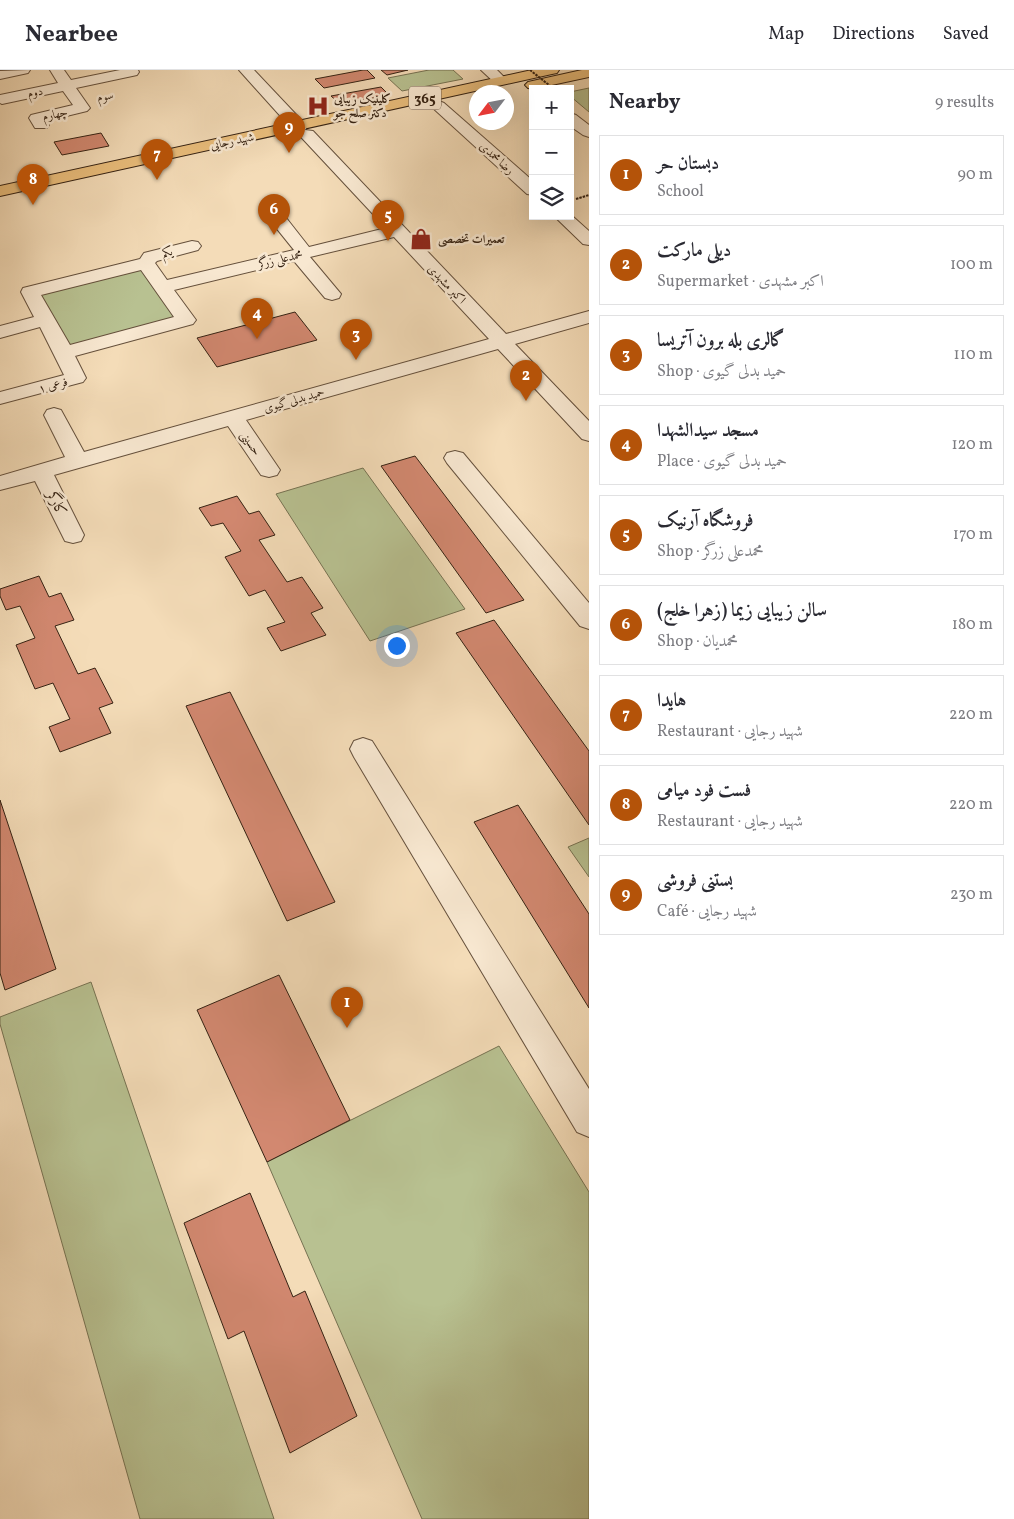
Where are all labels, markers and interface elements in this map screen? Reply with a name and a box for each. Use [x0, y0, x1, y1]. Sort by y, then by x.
text: Nearbee [25, 18, 118, 52]
text: Map [768, 22, 804, 47]
text: Directions [832, 22, 915, 47]
text: Saved [943, 22, 989, 47]
street label: دوم [26, 84, 45, 104]
north arrow [469, 85, 514, 130]
map controls [529, 85, 574, 220]
button: + [529, 85, 574, 130]
road number: 365 [409, 86, 441, 110]
street label: سوم [96, 87, 115, 108]
text: Nearby [609, 88, 680, 117]
place label: کلینیک زیبایی دکتر صلح جو [332, 92, 391, 124]
text: 9 results [935, 92, 994, 114]
hospital icon: کلینیک زیبایی دکتر صلح جو [305, 93, 331, 119]
street label: چهارم [41, 104, 70, 127]
pin: 9 [273, 112, 305, 153]
street label: شهید رجایی [209, 130, 256, 154]
button: − [529, 130, 574, 175]
pin: 7 [141, 139, 173, 180]
street label: رضا محمدی [475, 139, 517, 179]
text: دبستان حر [657, 151, 719, 177]
pin: 8 [17, 164, 49, 205]
text: 1 [623, 164, 629, 186]
text: 90 m [957, 164, 993, 186]
button: layers [529, 175, 574, 220]
text: School [657, 181, 704, 203]
pin: 6 [258, 194, 290, 235]
pin: 5 [372, 200, 404, 241]
shop icon: تعمیرات تخصصی [408, 226, 434, 252]
place label: تعمیرات تخصصی [438, 232, 505, 248]
text: دیلی مارکت [657, 238, 731, 264]
street label: یکم [160, 244, 175, 264]
street label: محمدعلی زرگر [254, 246, 304, 273]
text: 2 [622, 254, 630, 276]
text: 100 m [950, 254, 993, 276]
street label: اکبر مشهدی [423, 261, 469, 308]
text: Supermarket · اکبر مشهدی [657, 271, 824, 293]
pin: 4 [241, 298, 273, 339]
pin: 3 [340, 319, 372, 360]
text: گالری بله برون آتریسا [657, 328, 785, 354]
text: 3 [622, 344, 630, 366]
text: 110 m [954, 344, 993, 366]
pin: 2 [510, 360, 542, 401]
text: Shop · حمید بدلی گیوی [657, 361, 786, 383]
street label: فرعی ۱ [37, 374, 70, 398]
street label: حمید بدلی گیوی [262, 385, 327, 417]
text: مسجد سیدالشهدا [657, 418, 759, 444]
street label: حسینی [236, 428, 264, 459]
text: 4 [621, 434, 631, 456]
text: 120 m [951, 434, 993, 456]
text: Place · حمید بدلی گیوی [657, 451, 787, 473]
street label: کارگر [40, 485, 72, 520]
text: فروشگاه آرنیک [657, 508, 754, 534]
text: 5 [622, 524, 630, 546]
text: 170 m [953, 524, 993, 546]
text: Shop · محمدعلی زرگر [657, 541, 763, 563]
text: سالن زیبایی زیما (زهرا خلج) [657, 598, 827, 624]
text: 6 [622, 614, 630, 636]
text: 180 m [952, 614, 993, 636]
text: Shop · محمدیان [657, 631, 738, 653]
your location [384, 633, 410, 659]
text: هایدا [657, 688, 686, 714]
text: 7 [622, 704, 630, 726]
text: 220 m [949, 704, 993, 726]
text: Restaurant · شهید رجایی [657, 721, 803, 743]
text: فست فود میامی [657, 778, 751, 804]
text: 8 [622, 794, 630, 816]
text: 220 m [949, 794, 993, 816]
text: Restaurant · شهید رجایی [657, 811, 803, 833]
text: بستنی فروشی [657, 868, 733, 894]
text: 9 [622, 884, 630, 906]
text: 230 m [950, 884, 993, 906]
text: Café · شهید رجایی [657, 901, 757, 923]
pin: 1 [331, 987, 363, 1028]

